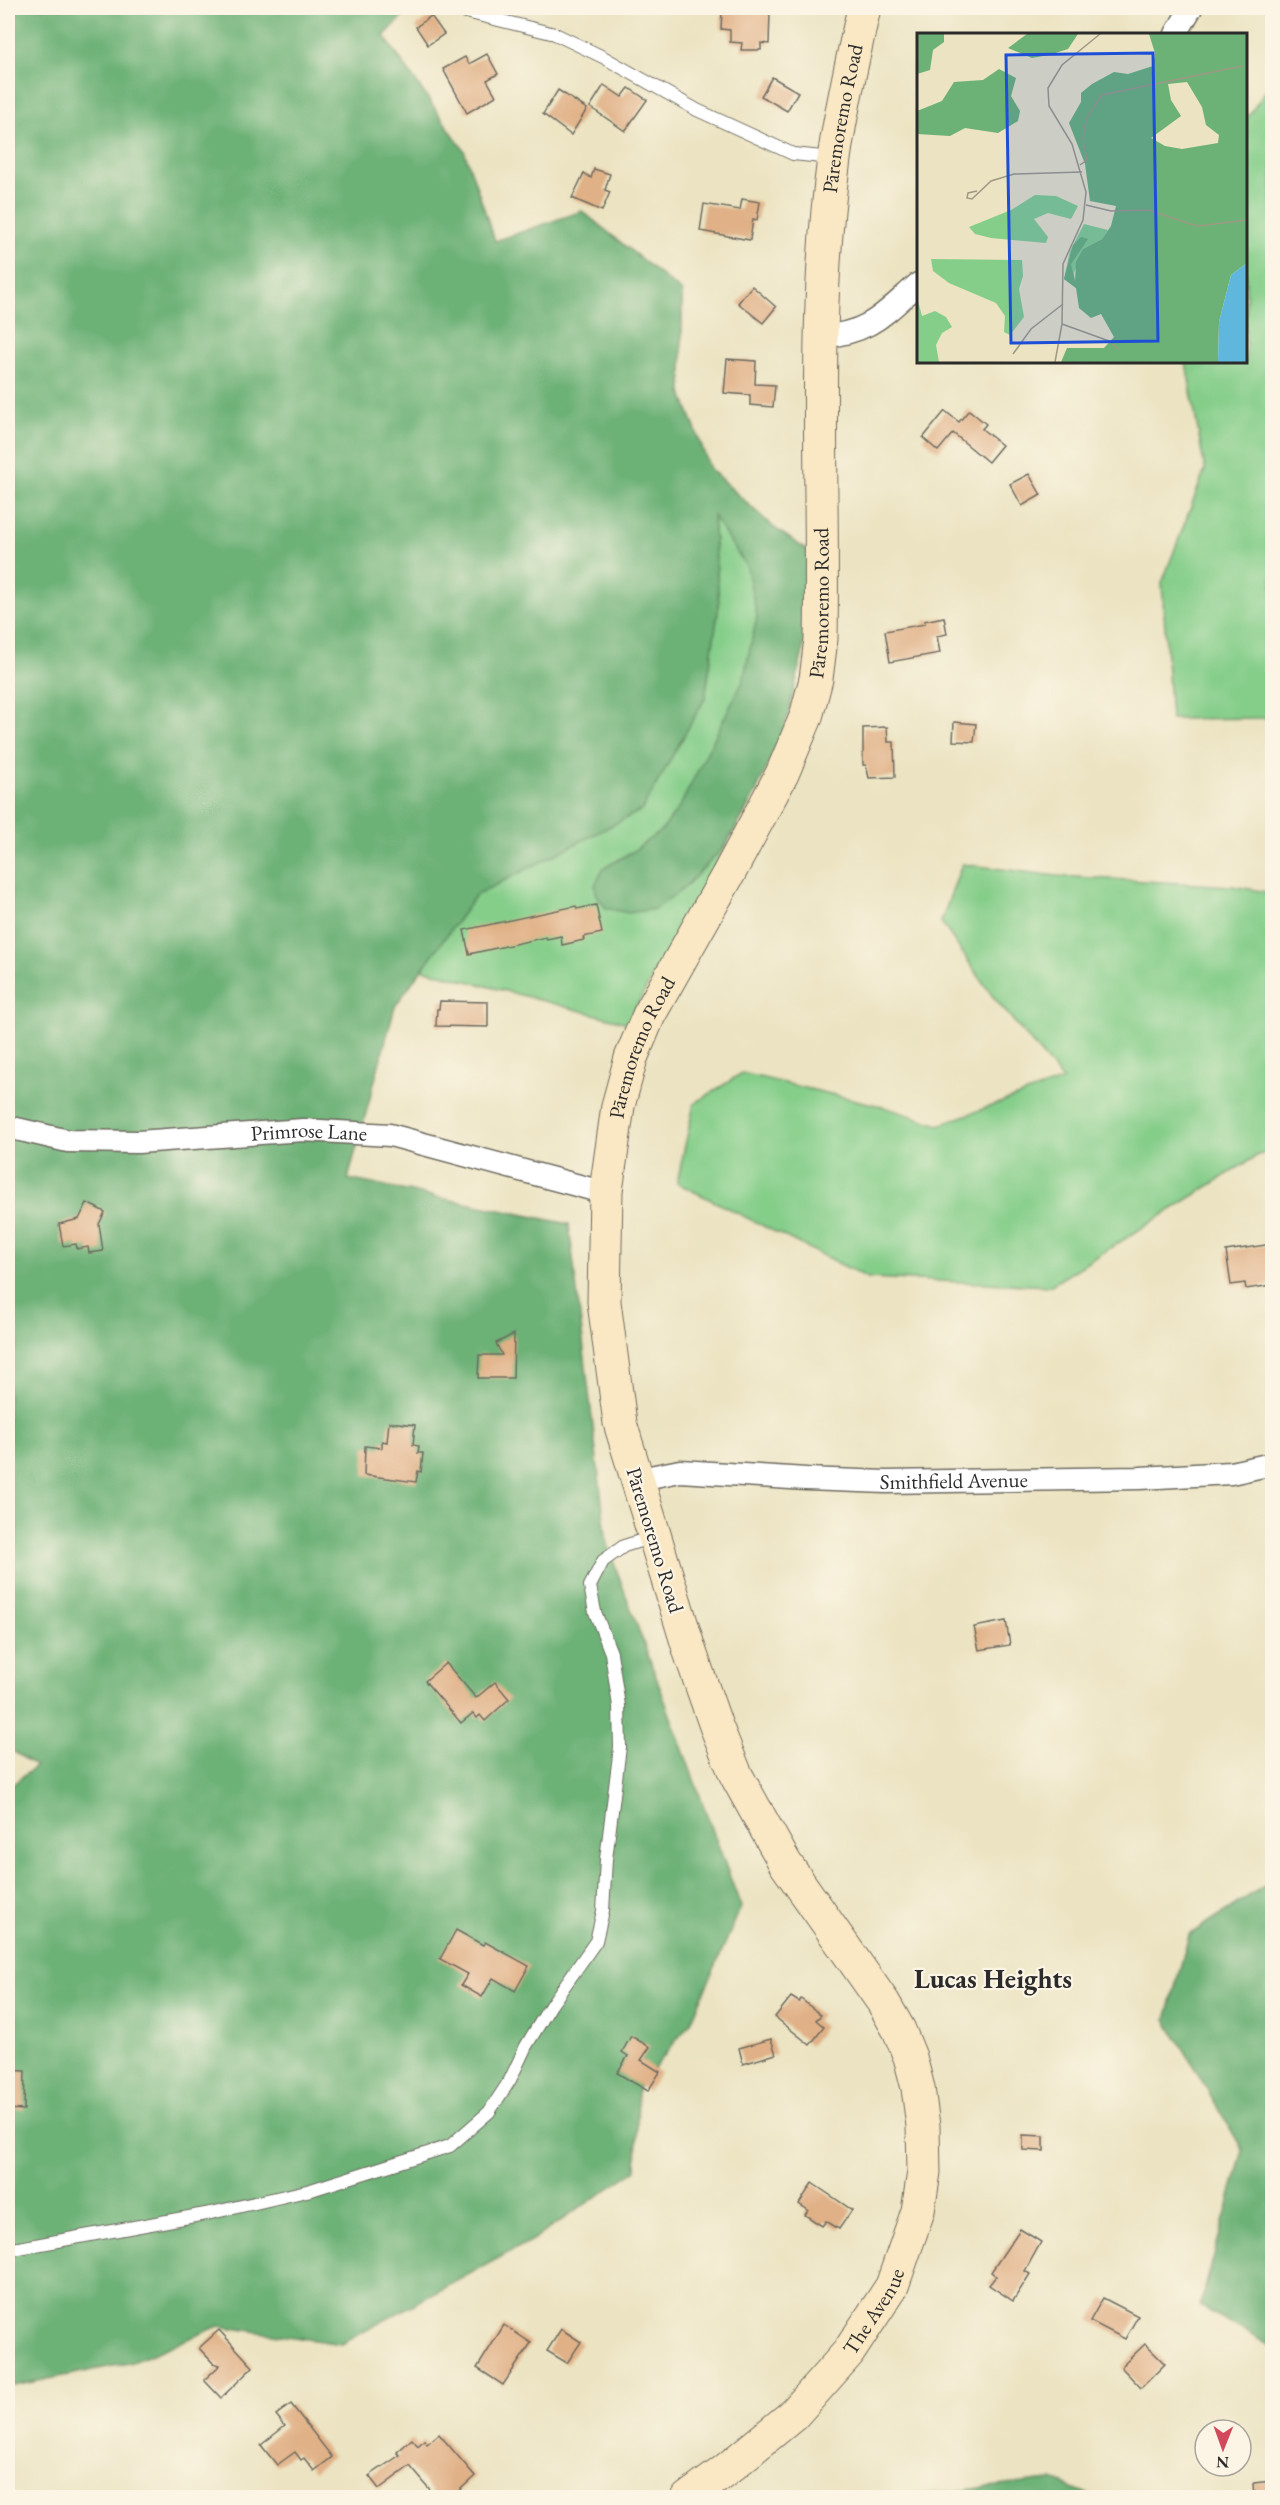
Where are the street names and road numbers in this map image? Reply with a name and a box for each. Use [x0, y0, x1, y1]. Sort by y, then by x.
street label: Pāremoremo Road [816, 41, 869, 194]
street label: Pāremoremo Road [802, 527, 835, 680]
street label: Pāremoremo Road [602, 971, 681, 1120]
street label: Primrose Lane [250, 1116, 368, 1147]
street label: Pāremoremo Road [621, 1464, 691, 1616]
street label: Smithfield Avenue [879, 1466, 1028, 1495]
street label: The Avenue [837, 2265, 910, 2360]

